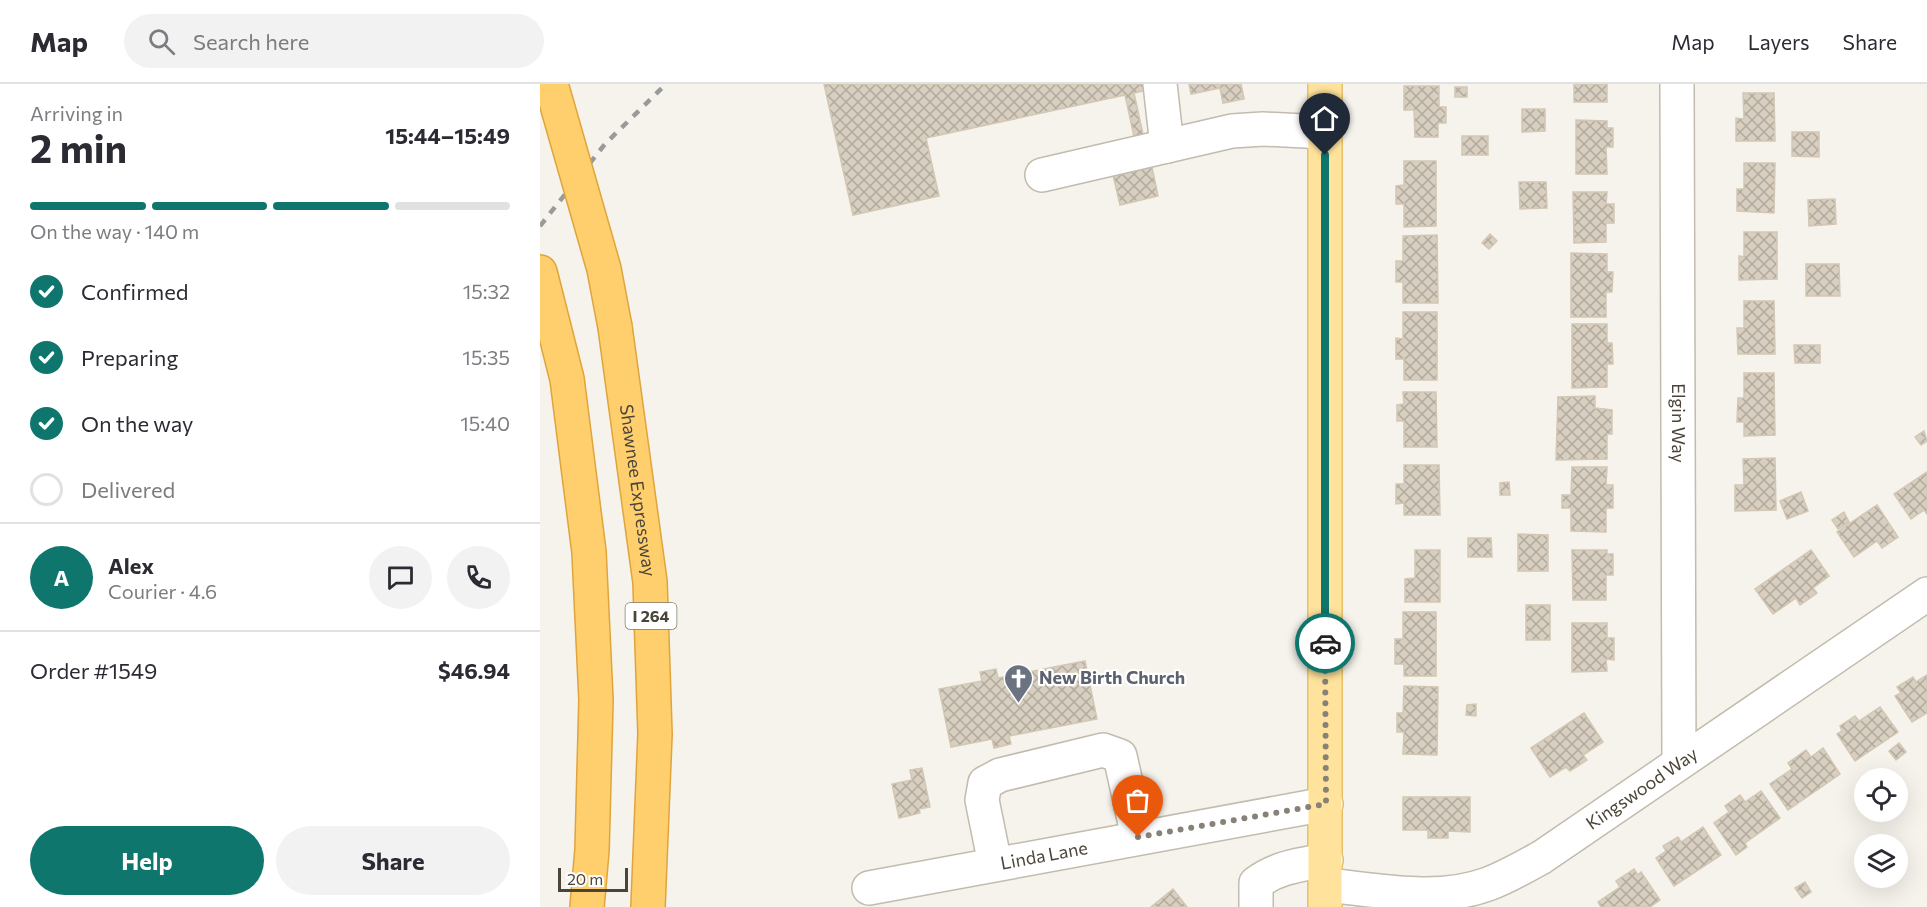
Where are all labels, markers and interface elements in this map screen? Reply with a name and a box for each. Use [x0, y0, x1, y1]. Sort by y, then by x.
search box [124, 14, 544, 68]
text: Map [30, 24, 88, 58]
icon: search [145, 25, 178, 58]
text: Search here [193, 28, 309, 55]
text: Map [1671, 29, 1715, 54]
text: Layers [1748, 29, 1810, 54]
text: Share [1843, 29, 1897, 54]
pin [1299, 93, 1350, 155]
text: Arriving in [30, 101, 123, 125]
icon: home [1308, 102, 1341, 135]
text: 15:44–15:49 [385, 122, 510, 149]
text: 2 min [30, 123, 127, 171]
text: On the way · 140 m [30, 219, 199, 243]
icon: check [30, 275, 63, 308]
text: Confirmed [81, 278, 188, 305]
text: 15:32 [463, 279, 510, 303]
icon: check [30, 341, 63, 374]
text: Preparing [81, 344, 178, 371]
text: 15:35 [462, 345, 510, 369]
street label: Elgin Way [1668, 383, 1690, 463]
street label: Shawnee Expressway [616, 403, 661, 578]
icon: check [30, 407, 63, 440]
text: On the way [81, 410, 193, 437]
text: 15:40 [460, 411, 510, 435]
text: Delivered [81, 476, 175, 503]
button: chat [369, 546, 432, 609]
button: phone [447, 546, 510, 609]
text: Alex [108, 552, 154, 579]
text: A [54, 564, 69, 591]
text: Courier · 4.6 [108, 579, 217, 603]
road number: I 264 [626, 603, 676, 629]
courier [1295, 613, 1355, 673]
icon: car [1309, 627, 1342, 660]
text: Order #1549 [30, 657, 157, 684]
text: $46.94 [438, 657, 510, 684]
church icon: New Birth Church [1002, 662, 1034, 704]
place label: New Birth Church [1039, 666, 1185, 688]
street label: Kingswood Way [1581, 742, 1701, 834]
map controls [1854, 768, 1908, 888]
button: locate [1854, 768, 1908, 822]
pin [1112, 775, 1163, 837]
icon: bag [1121, 784, 1154, 817]
button: Help [30, 826, 264, 895]
button: Share [276, 826, 510, 895]
button: layers [1854, 834, 1908, 888]
street label: Linda Lane [999, 836, 1089, 874]
scale bar [558, 865, 628, 892]
text: 20 m [567, 869, 603, 888]

